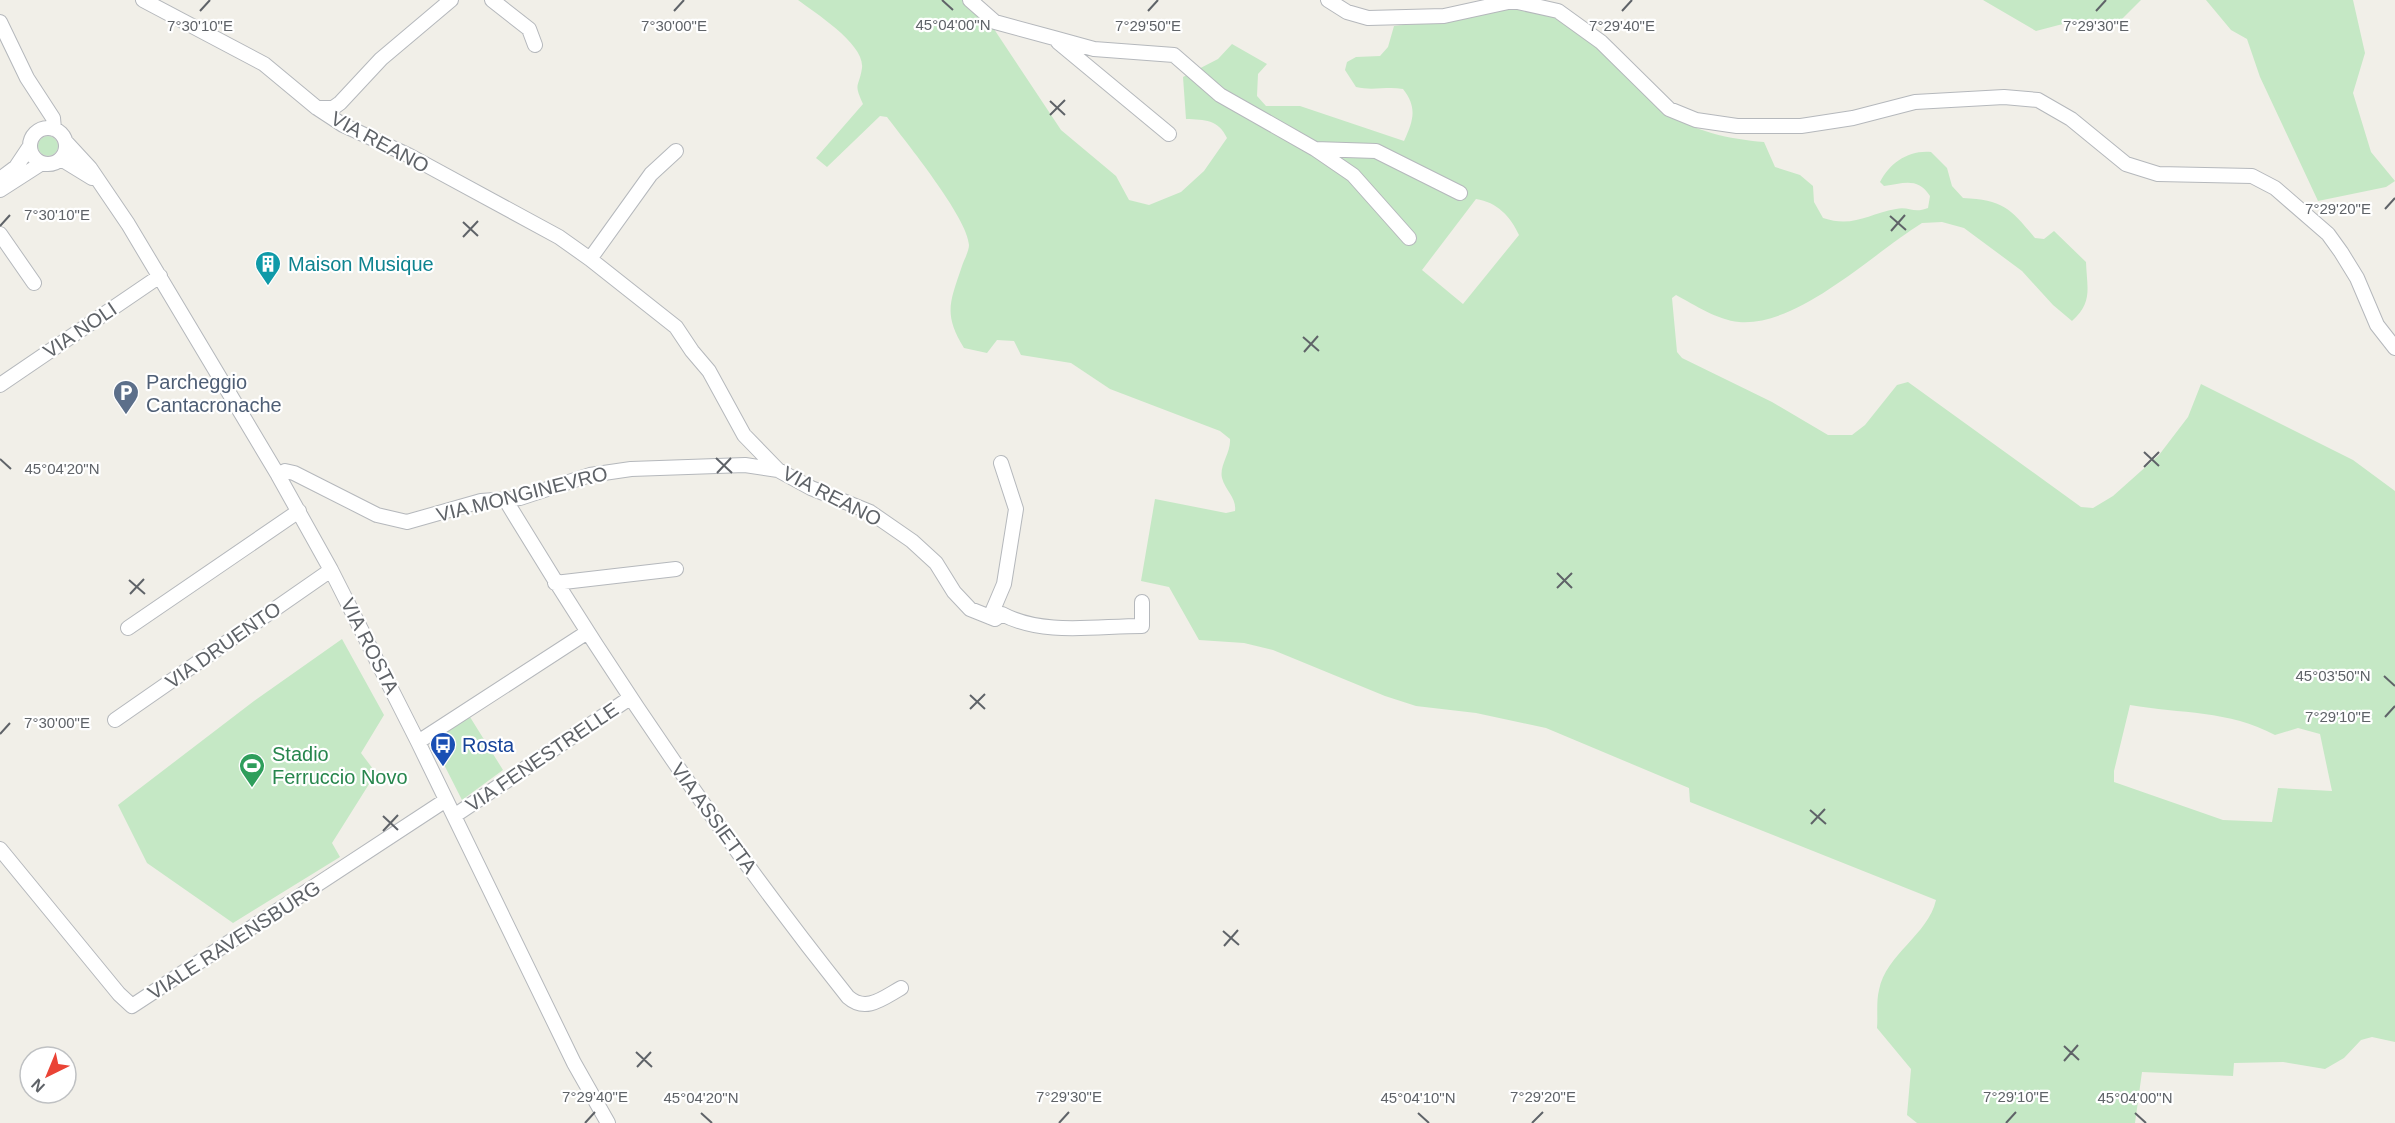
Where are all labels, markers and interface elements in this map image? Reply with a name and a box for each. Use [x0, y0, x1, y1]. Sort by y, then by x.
text: 45°04'00"N [915, 16, 991, 33]
text: 7°30'10"E [167, 17, 233, 34]
text: 7°30'00"E [641, 17, 707, 34]
text: 7°29'50"E [1115, 17, 1181, 34]
text: 7°29'40"E [1589, 17, 1655, 34]
text: 7°29'30"E [2063, 17, 2129, 34]
street label: VIA REANO [327, 107, 433, 177]
text: 7°29'20"E [2305, 200, 2371, 217]
text: 7°30'10"E [24, 206, 90, 223]
building icon: Maison Musique [253, 249, 283, 287]
place label: Maison Musique [288, 253, 434, 275]
street label: VIA NOLI [39, 298, 121, 362]
place label: Parcheggio Cantacronache [146, 371, 282, 416]
parking icon: Parcheggio Cantacronache [111, 378, 141, 416]
text: 45°04'20"N [24, 460, 100, 477]
street label: VIA MONGINEVRO [434, 462, 610, 526]
street label: VIA REANO [779, 462, 885, 530]
street label: VIA ROSTA [337, 595, 404, 698]
street label: VIA DRUENTO [161, 597, 285, 693]
text: 45°03'50"N [2295, 667, 2371, 684]
street label: VIA FENESTRELLE [462, 698, 622, 816]
text: 7°29'10"E [2305, 708, 2371, 725]
text: 7°30'00"E [24, 714, 90, 731]
bus stop icon: Rosta [428, 730, 458, 768]
place label: Rosta [462, 734, 515, 756]
place label: Stadio Ferruccio Novo [272, 743, 408, 788]
sports icon: Stadio Ferruccio Novo [237, 751, 267, 789]
street label: VIA ASSIETTA [667, 759, 762, 878]
street label: VIALE RAVENSBURG [144, 876, 324, 1004]
north arrow [18, 1045, 78, 1105]
text: N [28, 1075, 48, 1096]
text: 7°29'40"E [562, 1088, 628, 1105]
text: 7°29'30"E [1036, 1088, 1102, 1105]
text: 7°29'20"E [1510, 1088, 1576, 1105]
text: 7°29'10"E [1983, 1088, 2049, 1105]
text: 45°04'20"N [663, 1089, 739, 1106]
text: 45°04'10"N [1380, 1089, 1456, 1106]
text: 45°04'00"N [2097, 1089, 2173, 1106]

